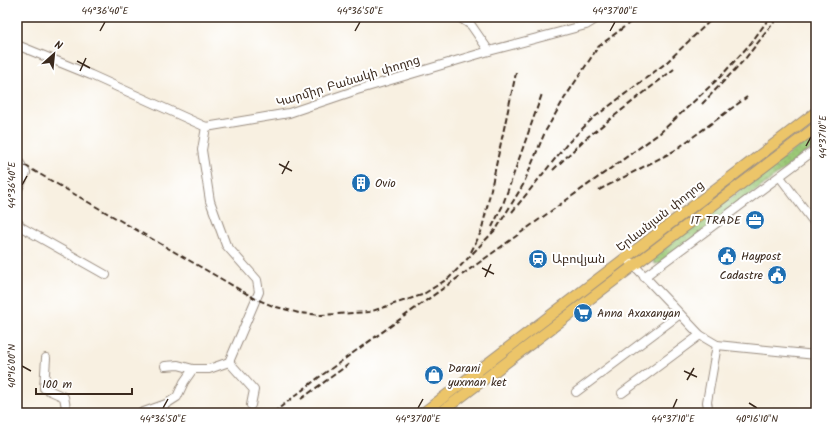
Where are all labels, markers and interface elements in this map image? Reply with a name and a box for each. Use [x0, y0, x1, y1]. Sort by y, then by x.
text: 44°36'40"E [82, 3, 130, 19]
text: 44°36'50"E [337, 3, 384, 19]
text: 44°37'00"E [592, 3, 639, 19]
north arrow [34, 34, 74, 74]
text: N [51, 36, 65, 56]
street label: Կարմիր Բանակի փողոց [274, 51, 422, 112]
text: 44°37'10"E [815, 114, 831, 159]
text: 44°36'40"E [4, 160, 20, 208]
building icon: Ovio [350, 172, 372, 194]
place label: Ovio [375, 174, 396, 193]
street label: Երևանյան փողոց [612, 176, 708, 257]
office icon: IT TRADE [744, 209, 766, 231]
place label: IT TRADE [691, 211, 742, 230]
public building icon: Haypost [716, 245, 738, 267]
place label: Haypost [741, 247, 782, 266]
station icon: Աբովյան [527, 248, 549, 270]
place label: Աբովյան [552, 250, 605, 269]
public building icon: Cadastre [766, 264, 788, 286]
place label: Cadastre [719, 266, 764, 285]
supermarket icon: Anna Axaxanyan [572, 302, 594, 324]
place label: Anna Axaxanyan [597, 304, 680, 323]
text: 40°16'00"N [4, 344, 20, 388]
place label: Darani yuxman ket [447, 359, 507, 392]
shop icon: Darani yuxman ket [423, 364, 445, 386]
scale bar [36, 370, 132, 396]
text: 100 m [42, 375, 73, 394]
text: 44°36'50"E [140, 411, 187, 427]
text: 44°37'00"E [395, 411, 442, 427]
text: 44°37'10"E [651, 411, 696, 427]
text: 40°16'10"N [736, 411, 778, 427]

